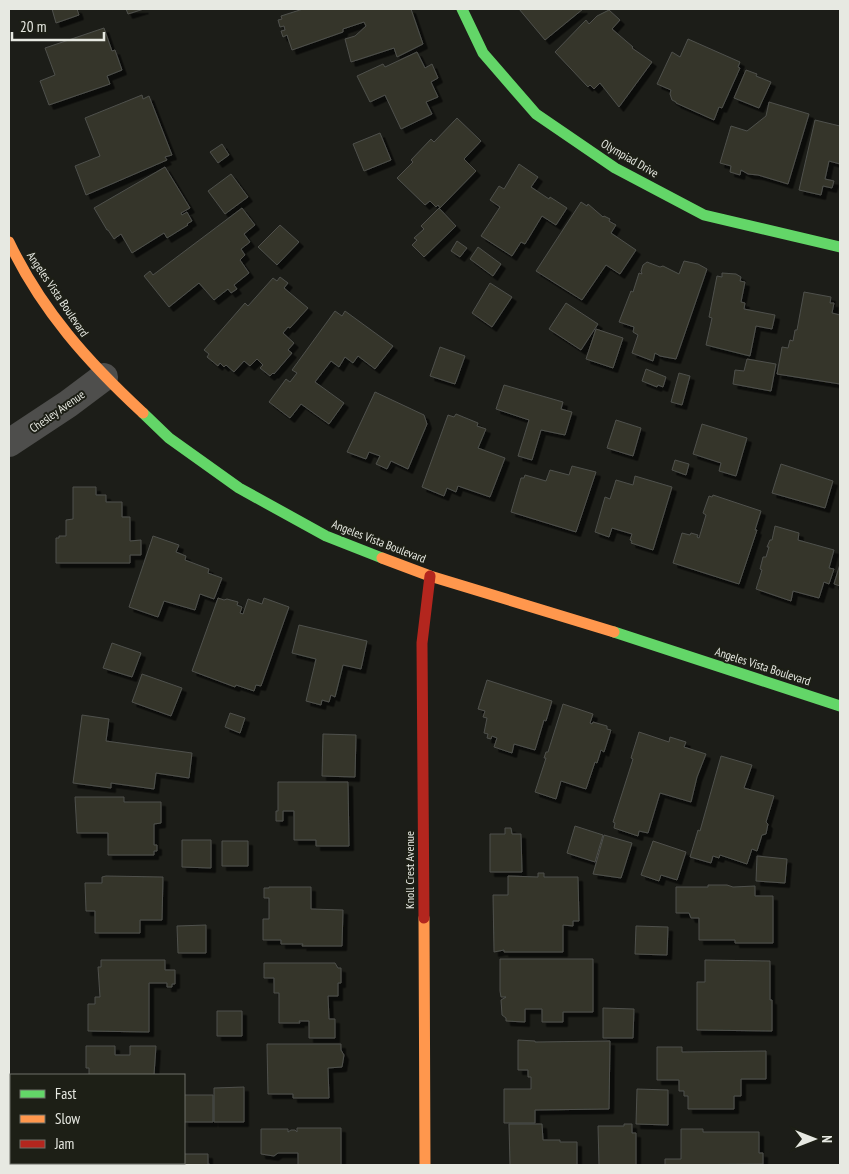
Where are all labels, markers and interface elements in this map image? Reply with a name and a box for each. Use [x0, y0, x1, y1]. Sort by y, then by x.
scale bar [12, 10, 105, 42]
text: 20 m [20, 17, 46, 36]
street label: Olympiad Drive [599, 136, 661, 180]
street label: Angeles Vista Boulevard [24, 249, 92, 339]
street label: Chesley Avenue [26, 386, 88, 436]
street label: Angeles Vista Boulevard [330, 516, 428, 566]
street label: Angeles Vista Boulevard [713, 643, 813, 689]
street label: Knoll Crest Avenue [402, 831, 417, 909]
legend [10, 1074, 185, 1164]
text: Fast [55, 1084, 76, 1103]
text: Slow [55, 1109, 80, 1128]
north arrow [789, 1114, 839, 1164]
text: Jam [54, 1134, 74, 1153]
text: N [818, 1135, 836, 1143]

